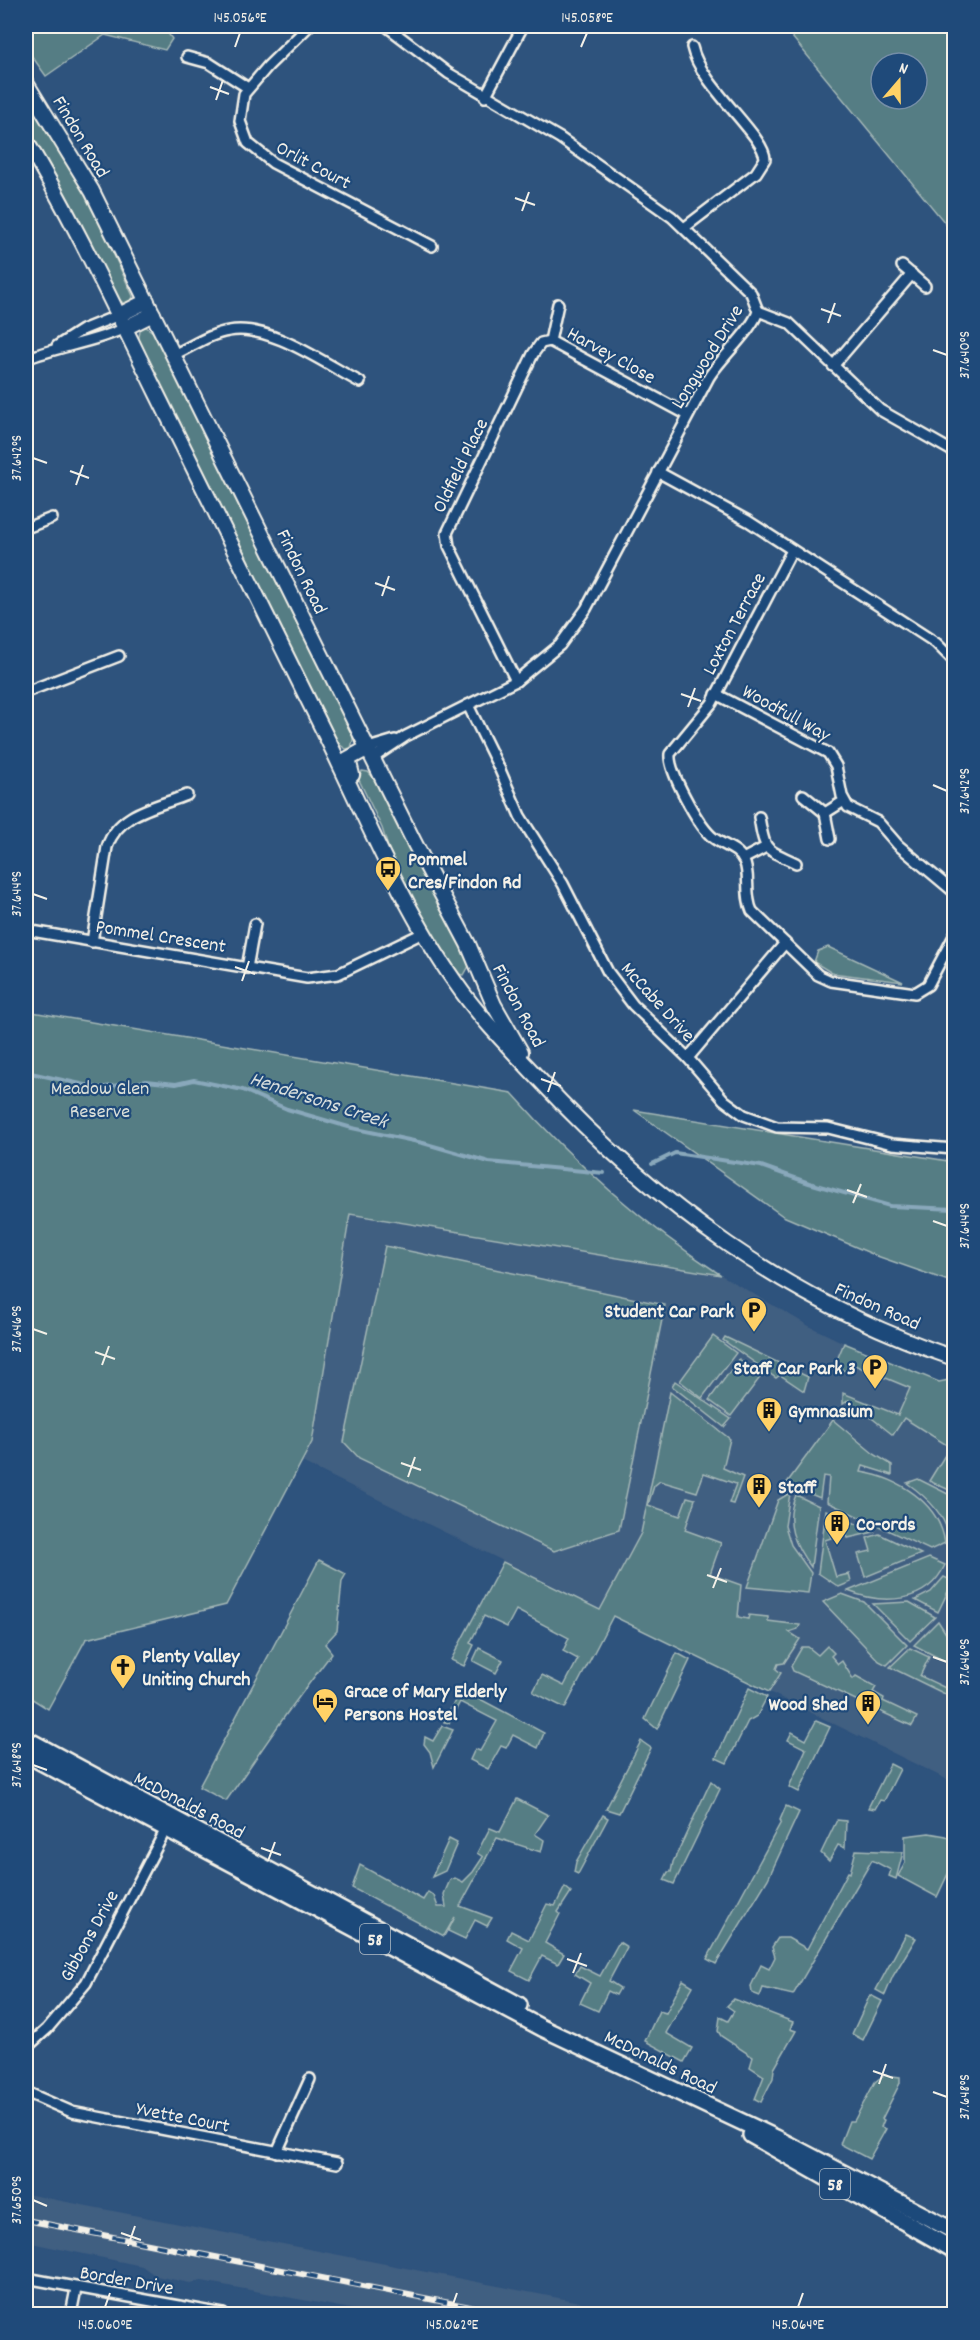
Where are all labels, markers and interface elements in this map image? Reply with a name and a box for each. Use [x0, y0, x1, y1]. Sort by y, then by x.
text: 145.056°E [213, 8, 267, 30]
text: 145.058°E [561, 8, 613, 30]
north arrow [869, 51, 929, 111]
text: N [896, 57, 911, 81]
street label: Findon Road [44, 91, 115, 184]
street label: Orlit Court [270, 135, 355, 198]
street label: Longwood Drive [665, 300, 752, 415]
street label: Harvey Close [561, 321, 660, 393]
text: 37.640°S [955, 331, 977, 379]
street label: Oldfield Place [427, 414, 497, 518]
text: 37.642°S [7, 435, 29, 481]
street label: Findon Road [268, 525, 333, 619]
street label: Loxton Terrace [697, 568, 775, 681]
street label: Woodfull Way [736, 679, 836, 751]
text: 37.642°S [955, 768, 977, 814]
place label: Pommel Cres/Findon Rd [408, 847, 521, 898]
bus stop icon: Pommel Cres/Findon Rd [373, 854, 403, 892]
text: 37.644°S [7, 871, 29, 917]
street label: Pommel Crescent [93, 914, 228, 962]
street label: McCabe Drive [613, 957, 701, 1050]
street label: Findon Road [484, 960, 551, 1053]
water label: Hendersons Creek [245, 1065, 393, 1139]
park label: Meadow Glen Reserve [51, 1076, 149, 1127]
text: 37.644°S [955, 1203, 977, 1249]
street label: Findon Road [829, 1276, 924, 1339]
parking icon: Student Car Park [739, 1295, 769, 1333]
place label: Student Car Park [604, 1299, 734, 1327]
text: 37.646°S [7, 1305, 29, 1353]
parking icon: Staff Car Park 3 [860, 1352, 890, 1390]
place label: Staff Car Park 3 [734, 1356, 856, 1384]
building icon: Gymnasium [754, 1395, 784, 1433]
place label: Gymnasium [788, 1399, 873, 1427]
building icon: Staff [744, 1471, 774, 1509]
place label: Staff [778, 1475, 818, 1503]
building icon: Co-ords [822, 1508, 852, 1546]
place label: Co-ords [856, 1512, 916, 1540]
text: 37.646°S [955, 1638, 977, 1686]
place label: Plenty Valley Uniting Church [142, 1644, 250, 1695]
church icon: Plenty Valley Uniting Church [108, 1652, 138, 1690]
place label: Grace of Mary Elderly Persons Hostel [344, 1679, 507, 1730]
hotel icon: Grace of Mary Elderly Persons Hostel [310, 1686, 340, 1724]
building icon: Wood Shed [853, 1688, 883, 1726]
place label: Wood Shed [769, 1692, 848, 1720]
text: 37.648°S [7, 1742, 29, 1788]
street label: McDonalds Road [128, 1766, 249, 1848]
street label: Gibbons Drive [54, 1885, 127, 1987]
road number: 58 [360, 1924, 390, 1954]
street label: McDonalds Road [599, 2024, 721, 2103]
text: 37.648°S [955, 2074, 977, 2120]
street label: Yvette Court [133, 2096, 232, 2142]
road number: 58 [820, 2169, 850, 2199]
text: 37.650°S [7, 2176, 29, 2224]
street label: Border Drive [78, 2260, 176, 2304]
text: 145.060°E [78, 2315, 132, 2337]
text: 145.062°E [426, 2315, 479, 2337]
text: 145.064°E [772, 2315, 824, 2337]

